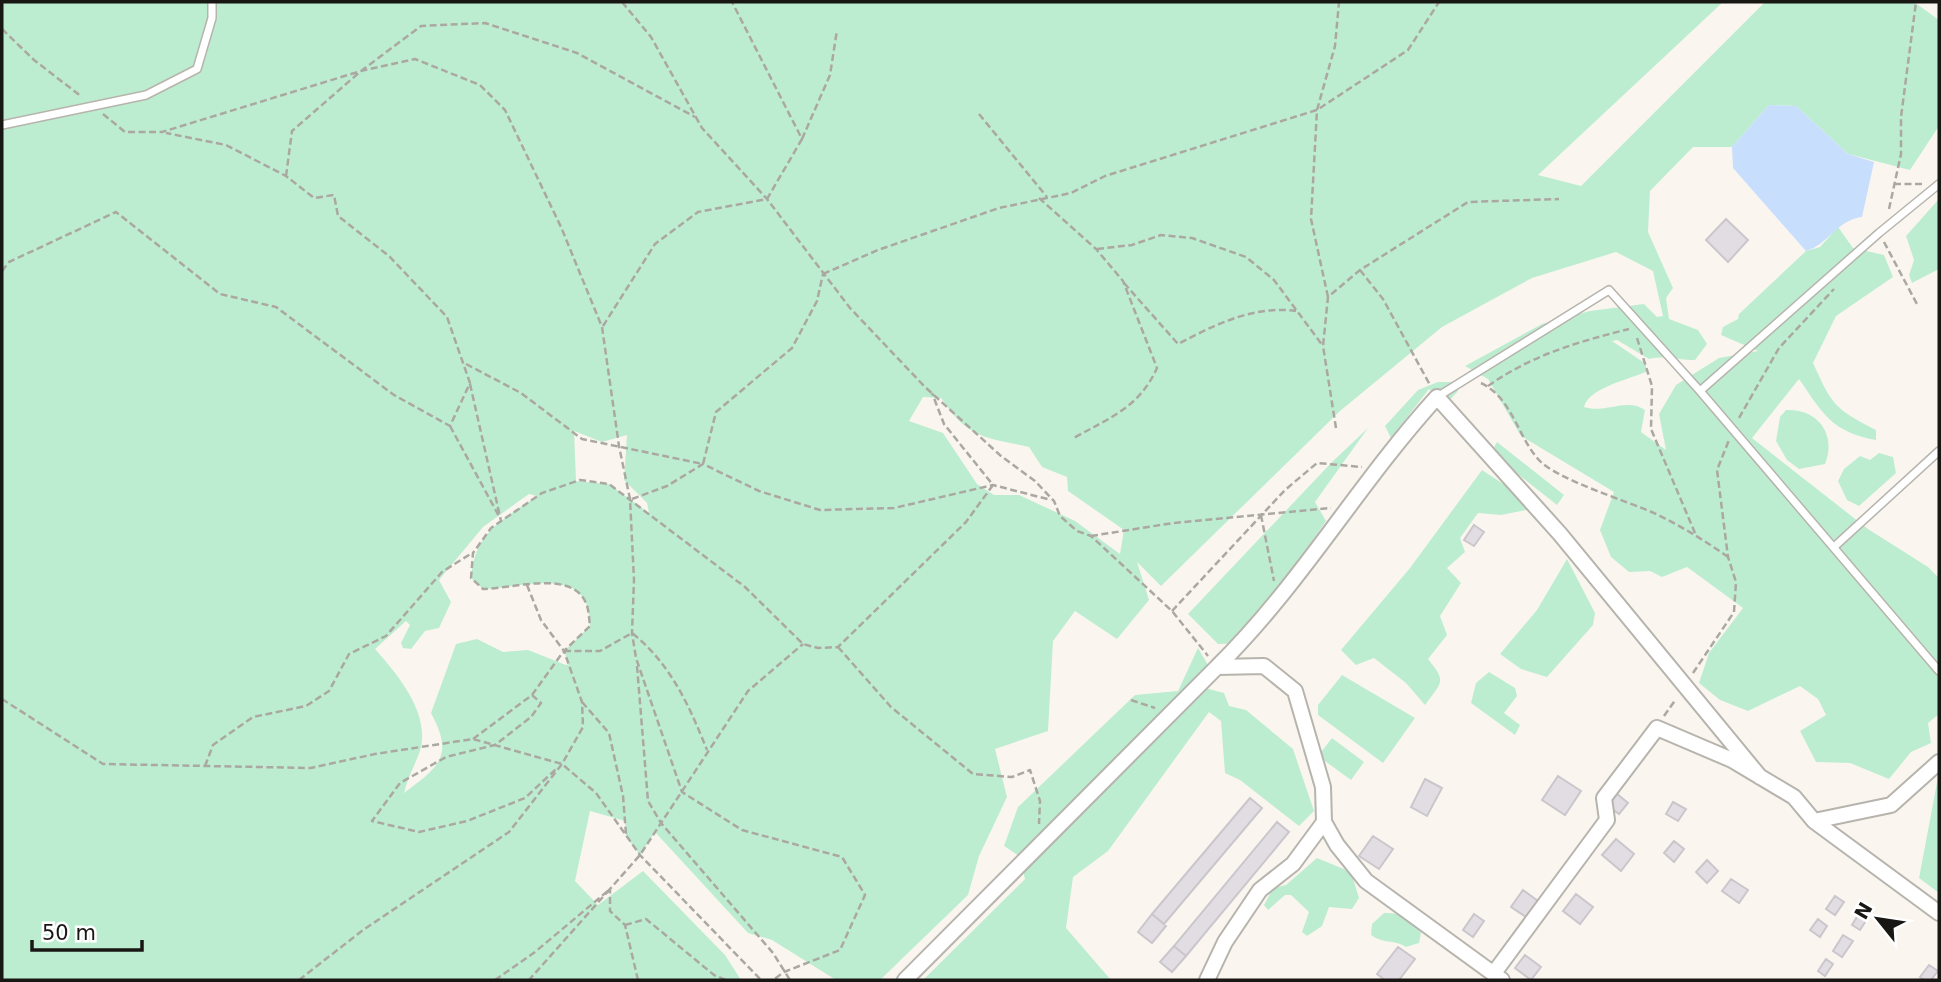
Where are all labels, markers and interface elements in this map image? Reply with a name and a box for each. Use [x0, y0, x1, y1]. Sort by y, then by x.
north arrow [1843, 884, 1913, 954]
text: N [1850, 898, 1877, 923]
scale bar [32, 908, 142, 952]
text: 50 m [42, 921, 96, 945]

